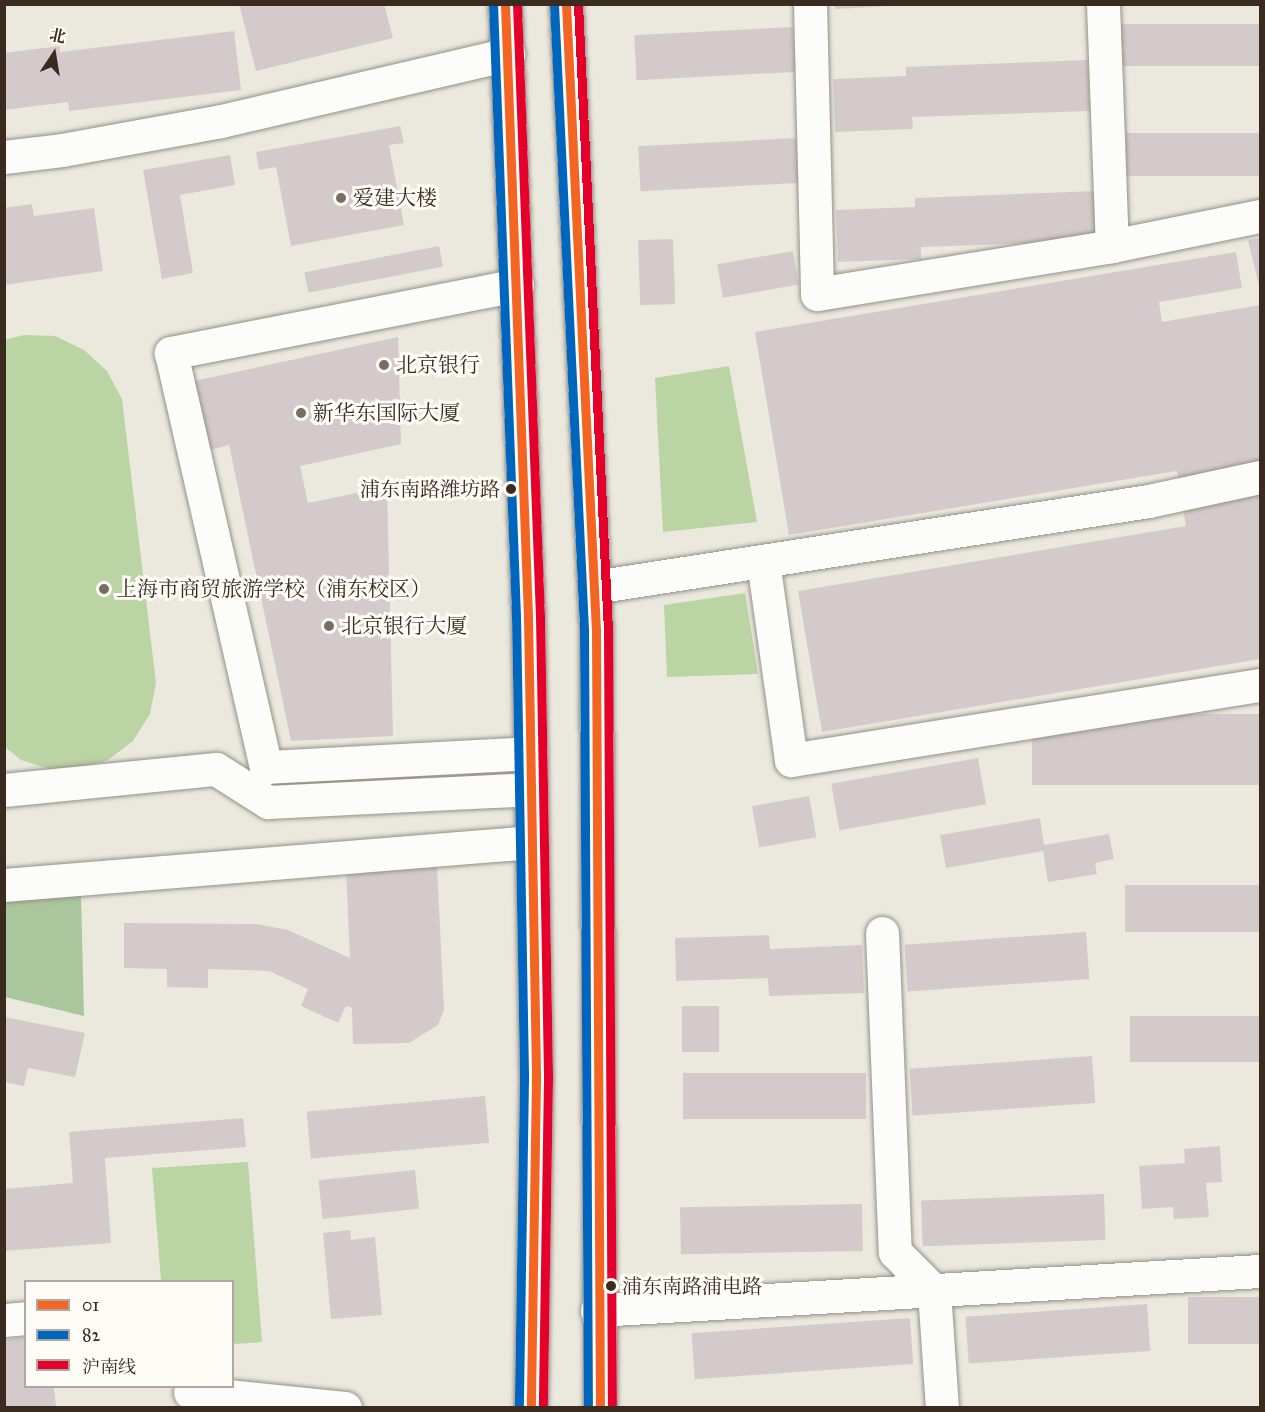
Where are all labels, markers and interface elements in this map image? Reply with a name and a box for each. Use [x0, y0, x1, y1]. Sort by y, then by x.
north arrow [24, 24, 84, 84]
text: 北 [48, 25, 68, 47]
place label: 爱建大楼 [353, 185, 437, 211]
marker: 爱建大楼 [334, 191, 348, 205]
place label: 北京银行 [396, 352, 480, 378]
marker: 北京银行 [377, 358, 391, 372]
place label: 新华东国际大厦 [313, 400, 460, 426]
marker: 新华东国际大厦 [294, 406, 308, 420]
place label: 浦东南路潍坊路 [360, 477, 500, 501]
marker: 浦东南路潍坊路 [505, 483, 517, 495]
place label: 上海市商贸旅游学校（浦东校区） [116, 576, 431, 602]
marker: 上海市商贸旅游学校（浦东校区） [97, 582, 111, 596]
place label: 北京银行大厦 [341, 613, 467, 639]
marker: 北京银行大厦 [322, 619, 336, 633]
place label: 浦东南路浦电路 [622, 1274, 762, 1298]
legend [24, 1280, 234, 1388]
marker: 浦东南路浦电路 [605, 1280, 617, 1292]
text: 01 [82, 1294, 99, 1316]
text: 82 [82, 1324, 100, 1346]
text: 沪南线 [82, 1356, 136, 1378]

